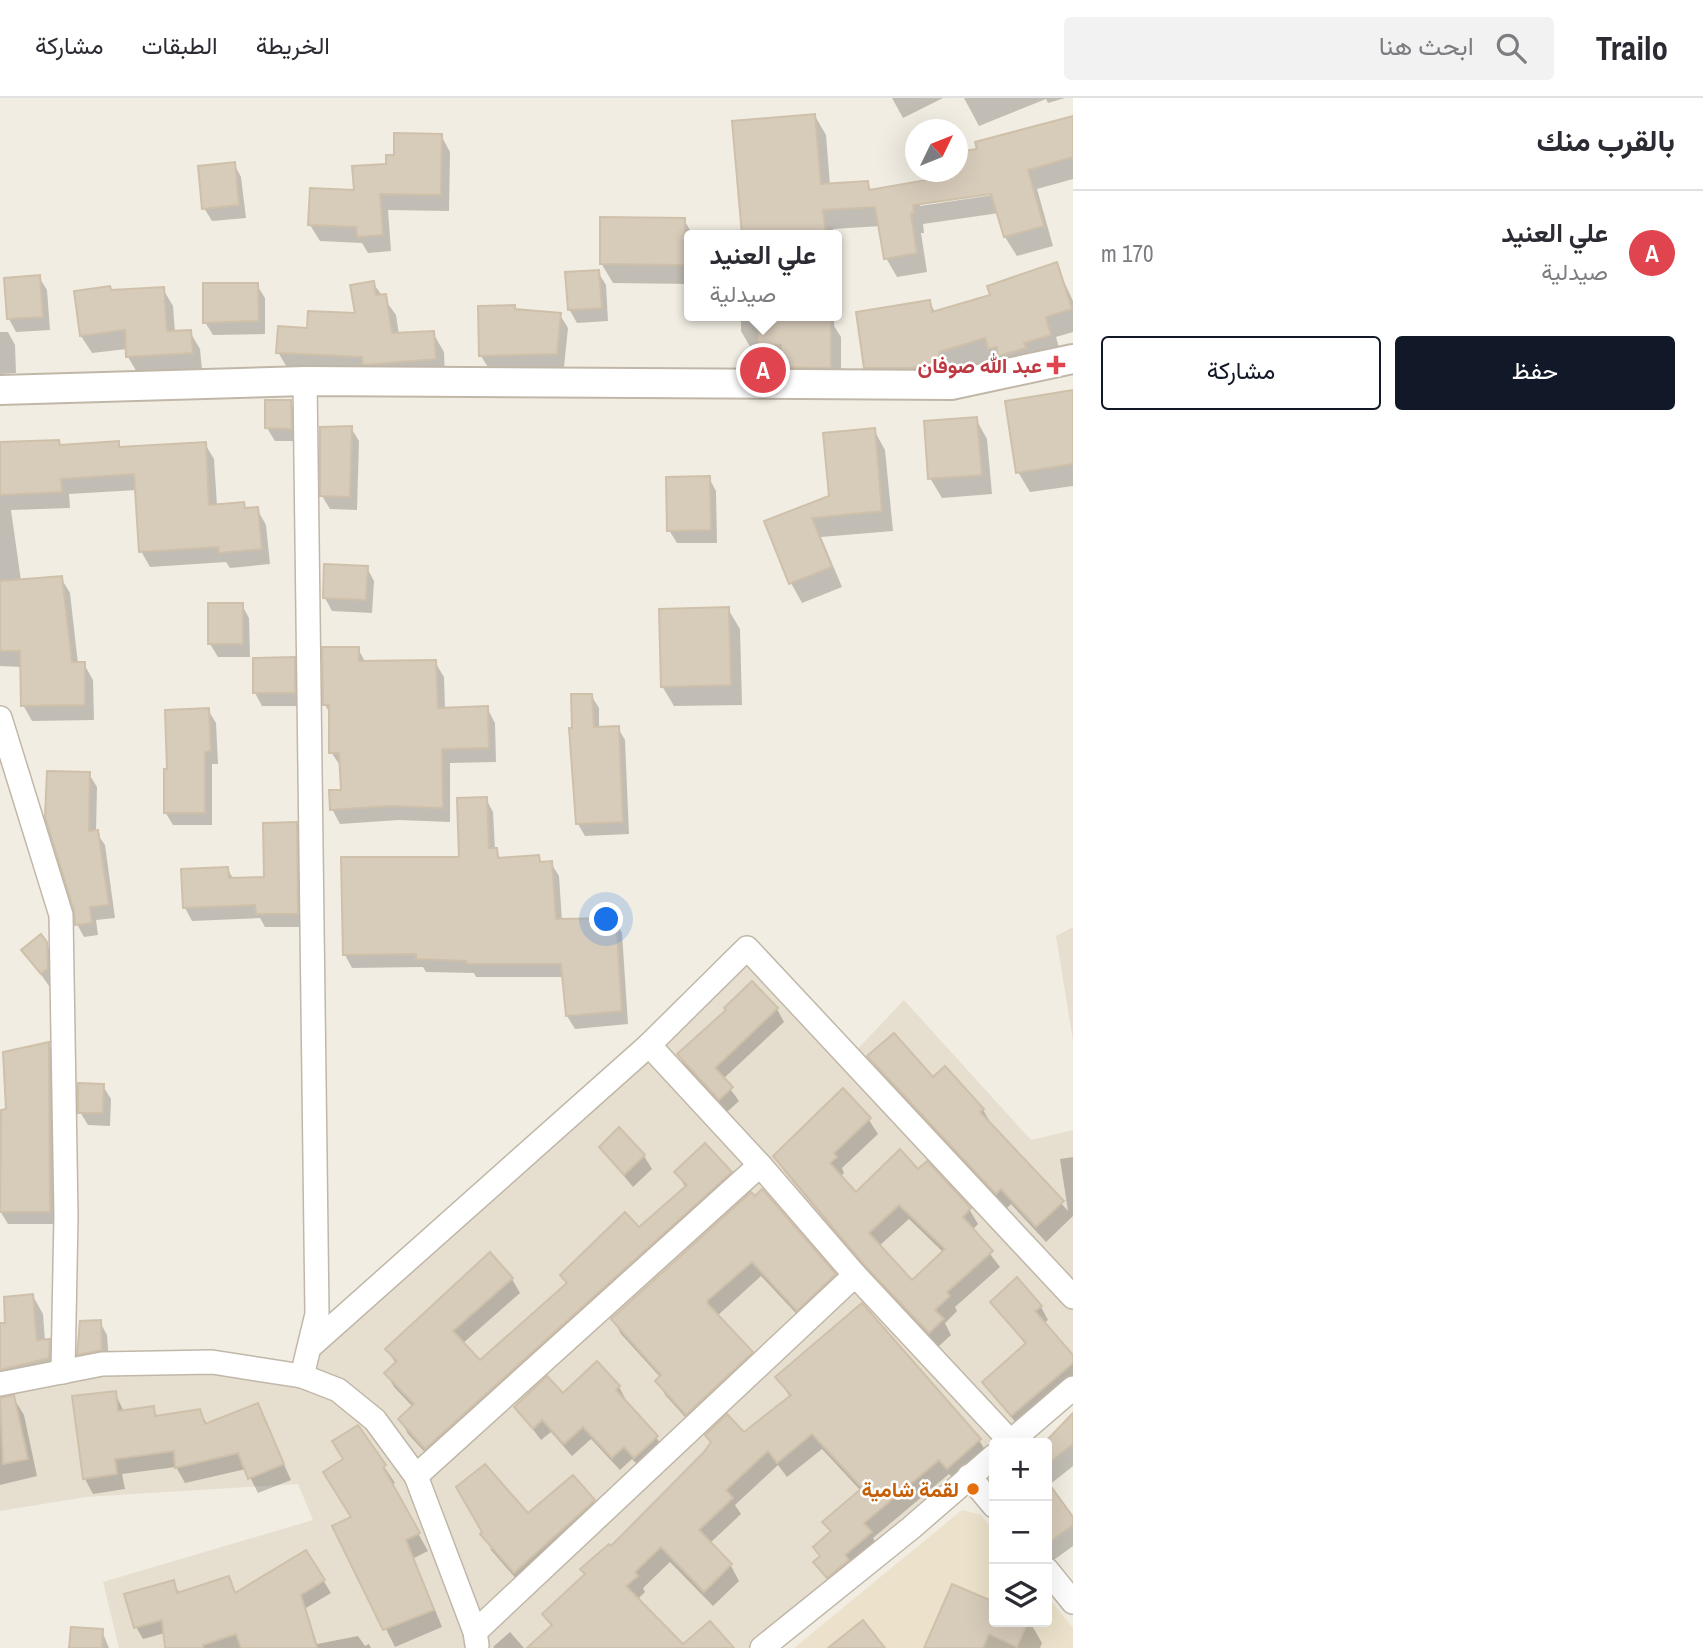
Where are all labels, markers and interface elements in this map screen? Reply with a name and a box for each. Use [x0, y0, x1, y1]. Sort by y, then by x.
search box [1064, 17, 1554, 80]
text: Trailo [1596, 26, 1668, 70]
text: ابحث هنا [1379, 28, 1474, 63]
text: مشاركة [35, 29, 103, 61]
text: الطبقات [141, 29, 218, 61]
text: الخريطة [256, 29, 330, 61]
icon: search [1492, 29, 1530, 67]
north arrow [905, 119, 968, 182]
text: بالقرب منك [1536, 120, 1675, 160]
text: علي العنيد [1501, 215, 1608, 250]
popup [684, 230, 842, 321]
text: علي العنيد [710, 237, 816, 272]
text: 170 m [1101, 238, 1153, 269]
text: A [1645, 238, 1659, 269]
text: صيدلية [1541, 256, 1608, 287]
text: صيدلية [710, 278, 776, 309]
button: مشاركة [1101, 336, 1381, 410]
button: حفظ [1395, 336, 1675, 410]
pin: A [740, 344, 786, 396]
place label: عبد الله صوفان [918, 351, 1042, 380]
marker: عبد الله صوفان [1048, 357, 1064, 373]
your location [589, 902, 623, 936]
map controls [989, 1438, 1052, 1627]
button: + [989, 1438, 1052, 1501]
place label: لقمة شامية [862, 1475, 959, 1504]
marker: لقمة شامية [965, 1481, 981, 1497]
button: − [989, 1501, 1052, 1564]
button: layers [989, 1564, 1052, 1627]

